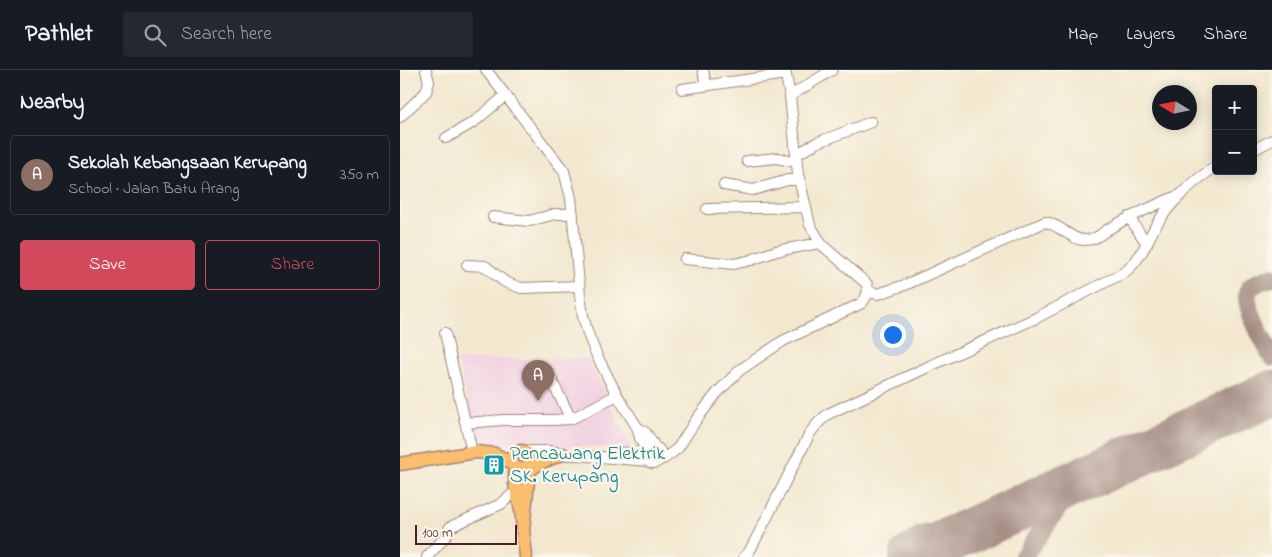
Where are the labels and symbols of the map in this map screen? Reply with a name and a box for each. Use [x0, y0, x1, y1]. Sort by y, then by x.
north arrow [1152, 85, 1197, 130]
your location [880, 322, 906, 348]
pin: A [522, 360, 554, 401]
place label: Pencawang Elektrik SK. Kerupang [510, 440, 665, 493]
building icon: Pencawang Elektrik SK. Kerupang [482, 453, 506, 477]
scale bar [415, 522, 518, 545]

